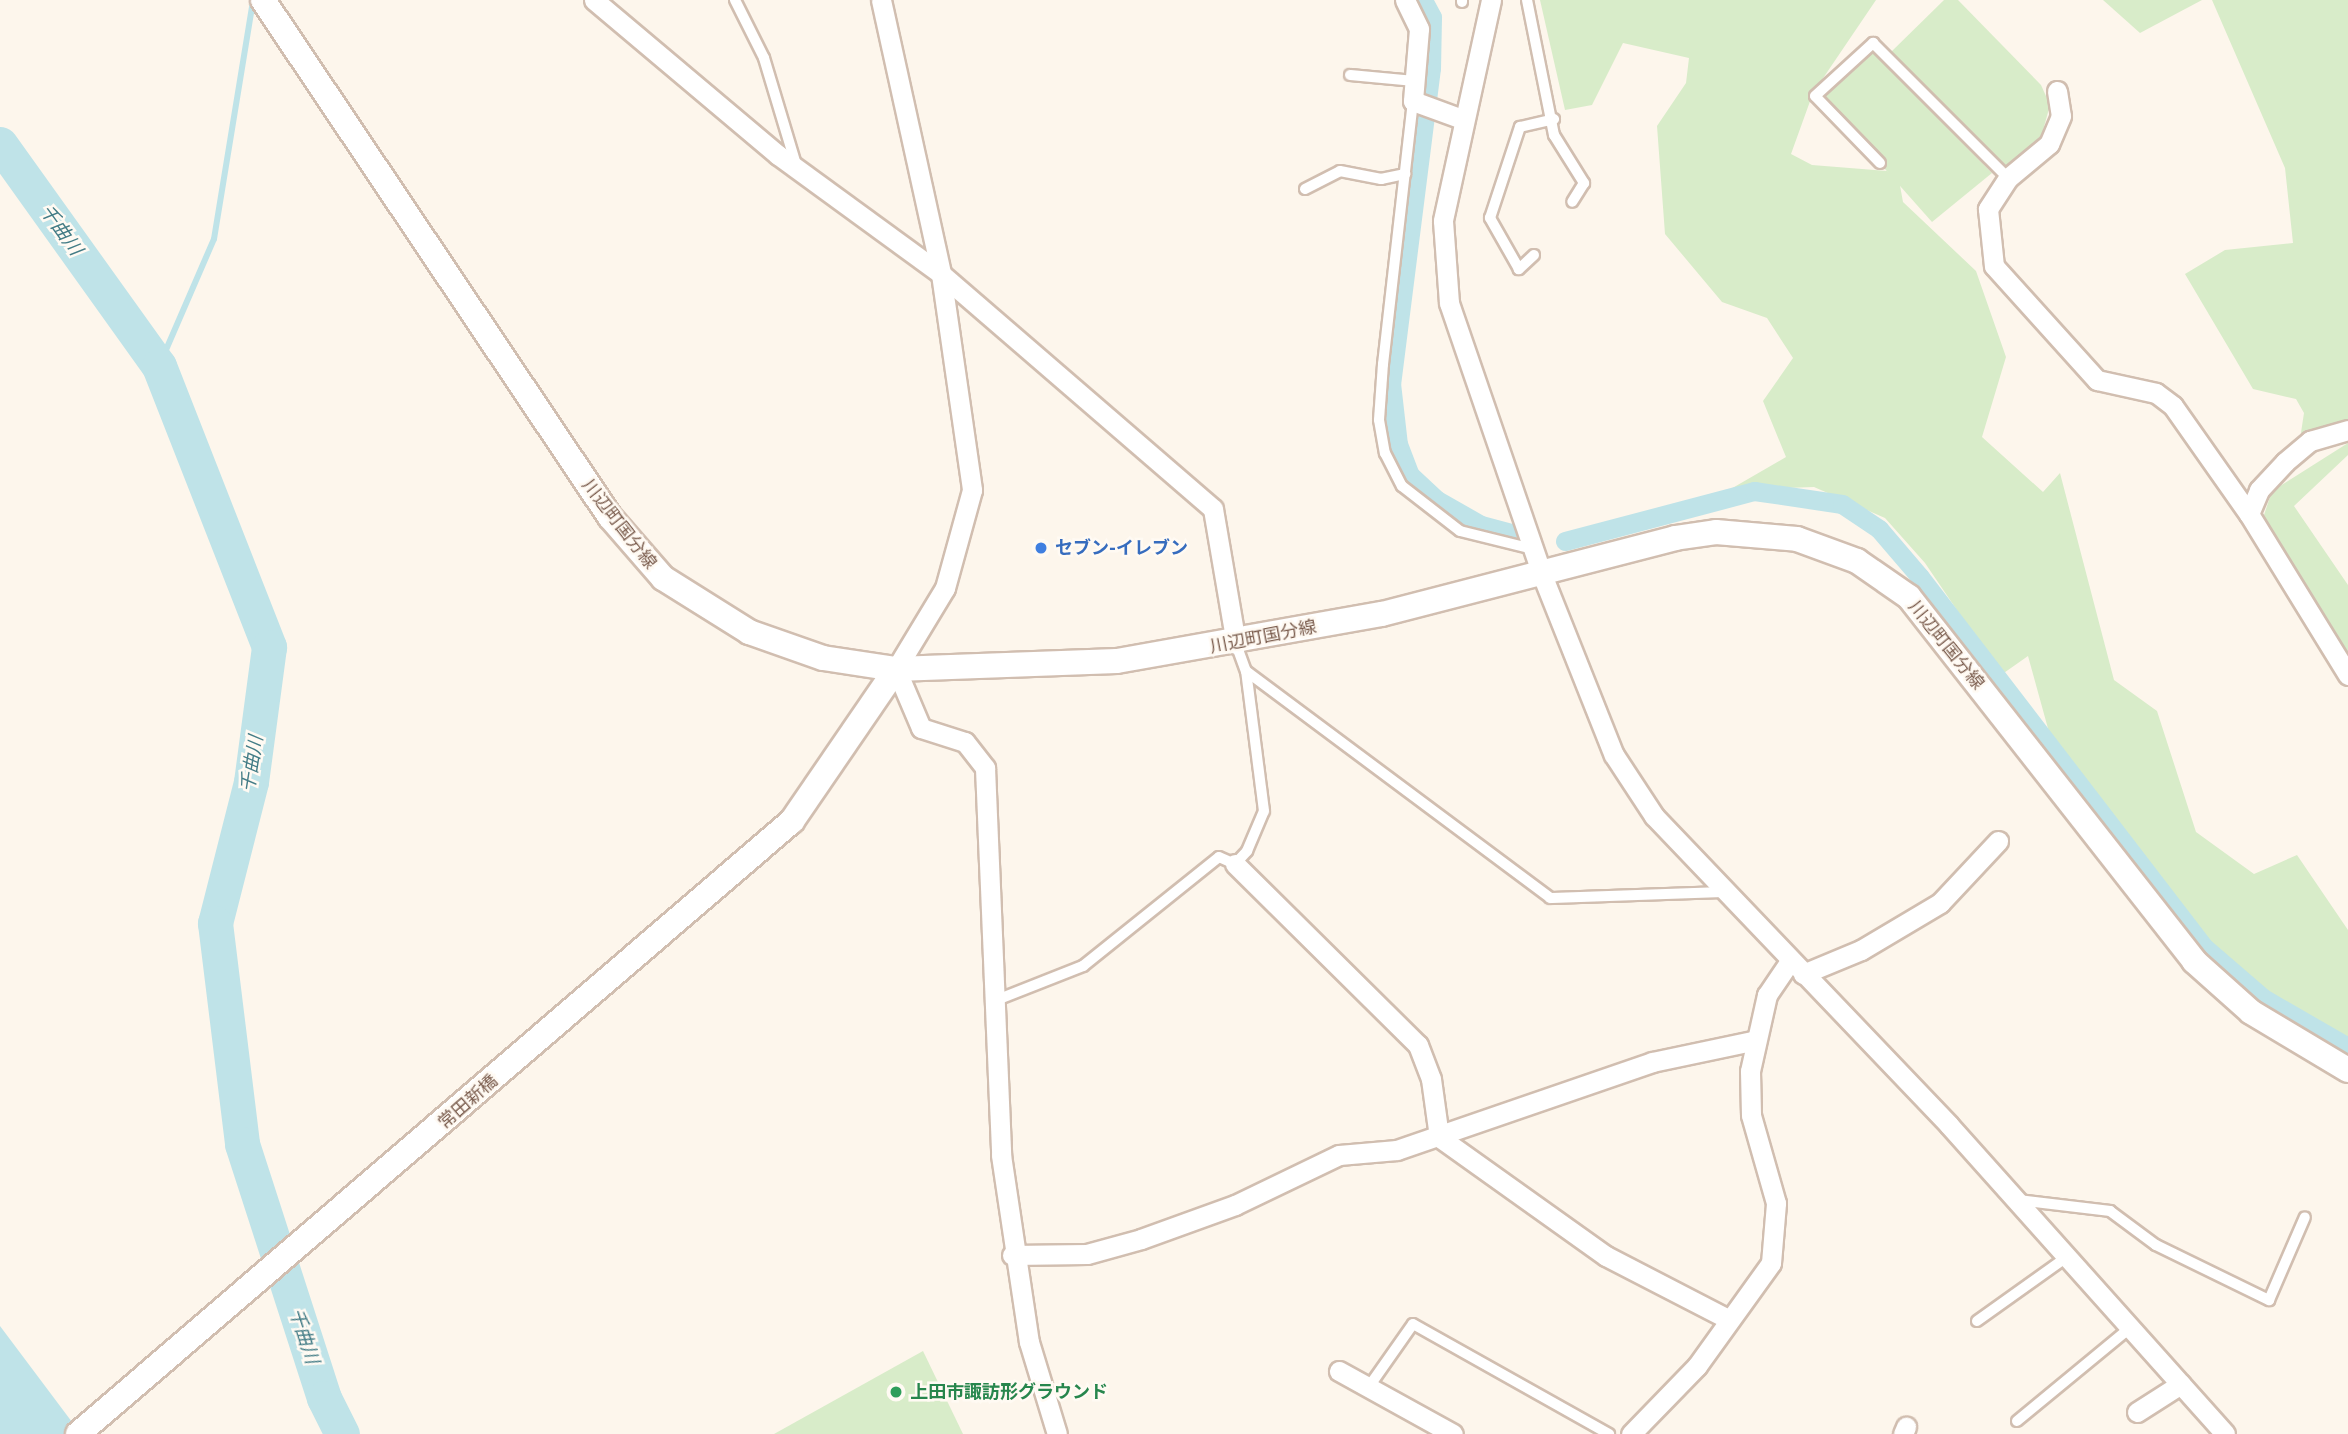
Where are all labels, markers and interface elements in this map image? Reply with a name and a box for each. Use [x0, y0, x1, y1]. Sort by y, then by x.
water label: 千曲川 [35, 200, 87, 260]
street label: 川辺町国分線 [577, 475, 661, 573]
place label: セブン-イレブン [1055, 537, 1188, 559]
marker: セブン-イレブン [1033, 540, 1049, 556]
street label: 川辺町国分線 [1904, 596, 1988, 694]
street label: 川辺町国分線 [1208, 616, 1318, 658]
water label: 千曲川 [236, 734, 268, 794]
street label: 常田新橋 [434, 1070, 502, 1134]
water label: 千曲川 [284, 1305, 324, 1367]
place label: 上田市諏訪形グラウンド [910, 1381, 1108, 1403]
marker: 上田市諏訪形グラウンド [888, 1384, 904, 1400]

